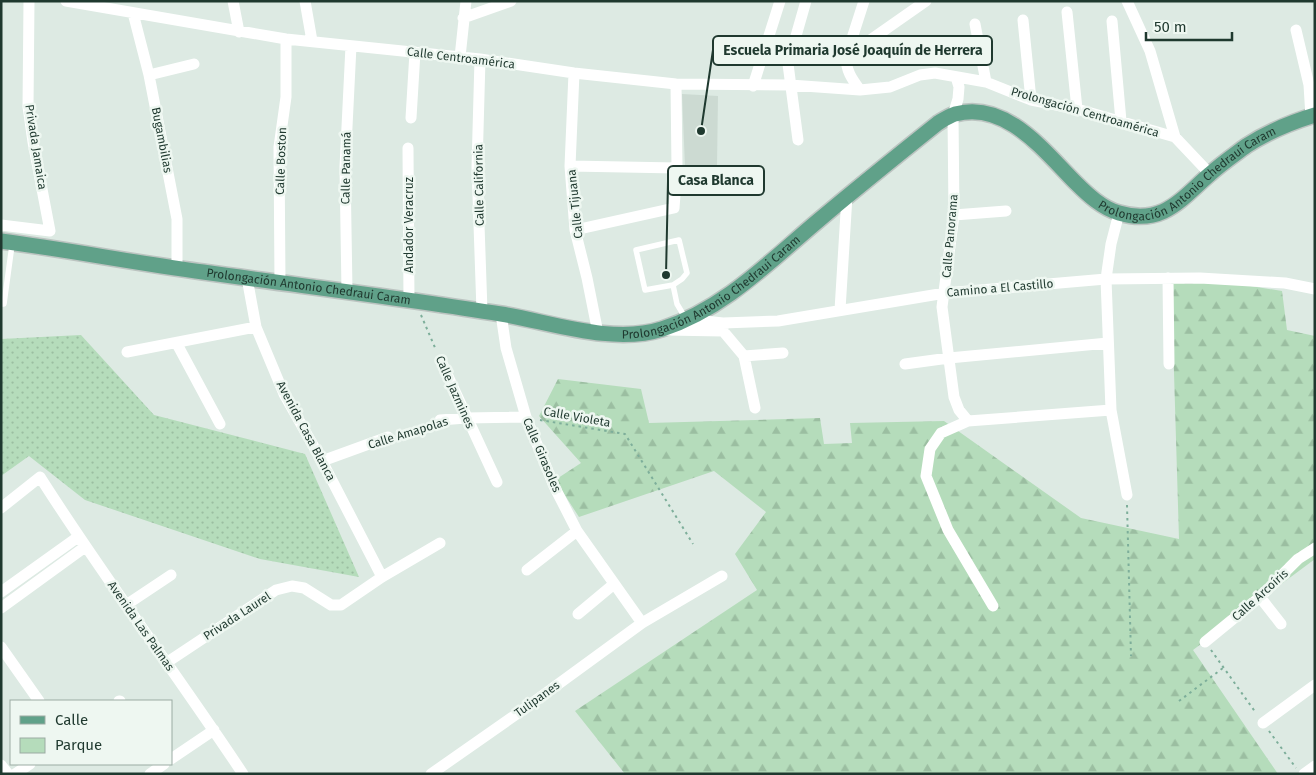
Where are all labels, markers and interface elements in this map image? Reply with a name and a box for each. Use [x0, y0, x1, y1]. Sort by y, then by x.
scale bar [1146, 10, 1232, 42]
text: 50 m [1154, 18, 1187, 36]
callout: Escuela Primaria José Joaquín de Herrera [713, 36, 992, 65]
text: Escuela Primaria José Joaquín de Herrera [723, 42, 983, 59]
street label: Calle Centroamérica [406, 44, 516, 72]
street label: Prolongación Centroamérica [1009, 84, 1161, 140]
street label: Privada Jamaica [22, 103, 50, 191]
street label: Bugambilias [149, 106, 175, 174]
street label: Prolongación Antonio Chedraui Caram [1096, 124, 1278, 223]
street label: Calle Boston [273, 127, 289, 195]
street label: Calle Panamá [338, 131, 354, 205]
street label: Calle California [471, 144, 487, 226]
callout: Casa Blanca [668, 166, 764, 195]
street label: Calle Tijuana [564, 169, 586, 239]
text: Casa Blanca [678, 172, 754, 189]
street label: Andador Veracruz [402, 177, 416, 273]
street label: Calle Panorama [939, 193, 961, 279]
street label: Prolongación Antonio Chedraui Caram [622, 232, 803, 342]
street label: Prolongación Antonio Chedraui Caram [206, 266, 412, 307]
street label: Camino a El Castillo [946, 276, 1054, 300]
street label: Calle Jazmines [433, 354, 477, 431]
street label: Avenida Casa Blanca [274, 379, 338, 483]
street label: Calle Violeta [543, 404, 611, 430]
street label: Calle Amapolas [366, 414, 450, 452]
street label: Calle Girasoles [520, 416, 564, 495]
street label: Calle Arcoíris [1229, 566, 1291, 624]
street label: Avenida Las Palmas [105, 579, 177, 674]
street label: Privada Laurel [201, 589, 274, 643]
street label: Tulipanes [512, 678, 563, 720]
legend [10, 700, 172, 765]
text: Calle [55, 711, 88, 729]
text: Parque [55, 736, 102, 754]

